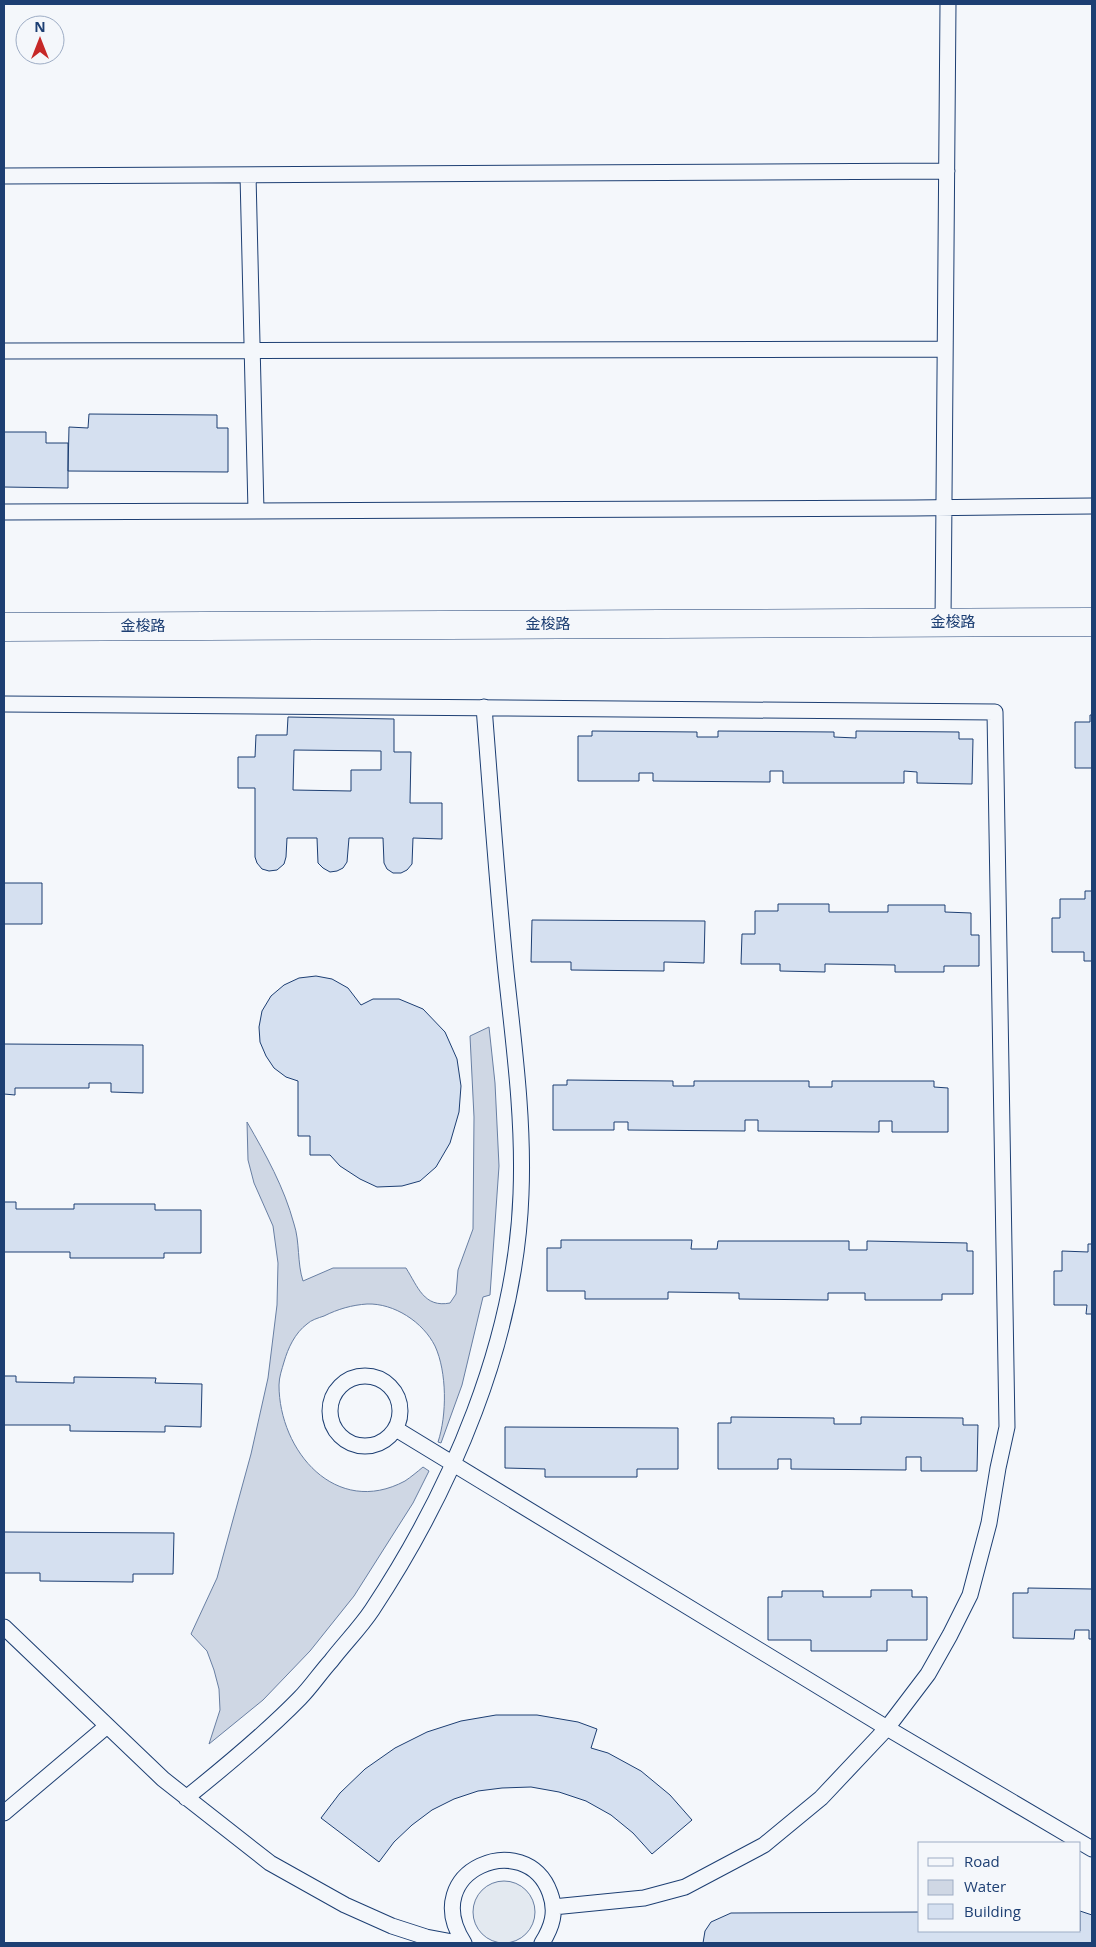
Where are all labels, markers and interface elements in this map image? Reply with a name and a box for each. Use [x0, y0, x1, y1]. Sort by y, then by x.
north arrow [15, 15, 65, 65]
text: N [34, 17, 46, 36]
street label: 金梭路 [930, 611, 976, 631]
street label: 金梭路 [525, 613, 571, 633]
street label: 金梭路 [120, 615, 166, 635]
legend [918, 1842, 1081, 1932]
text: Road [964, 1851, 1000, 1871]
text: Water [964, 1876, 1006, 1896]
text: Building [964, 1901, 1021, 1921]

